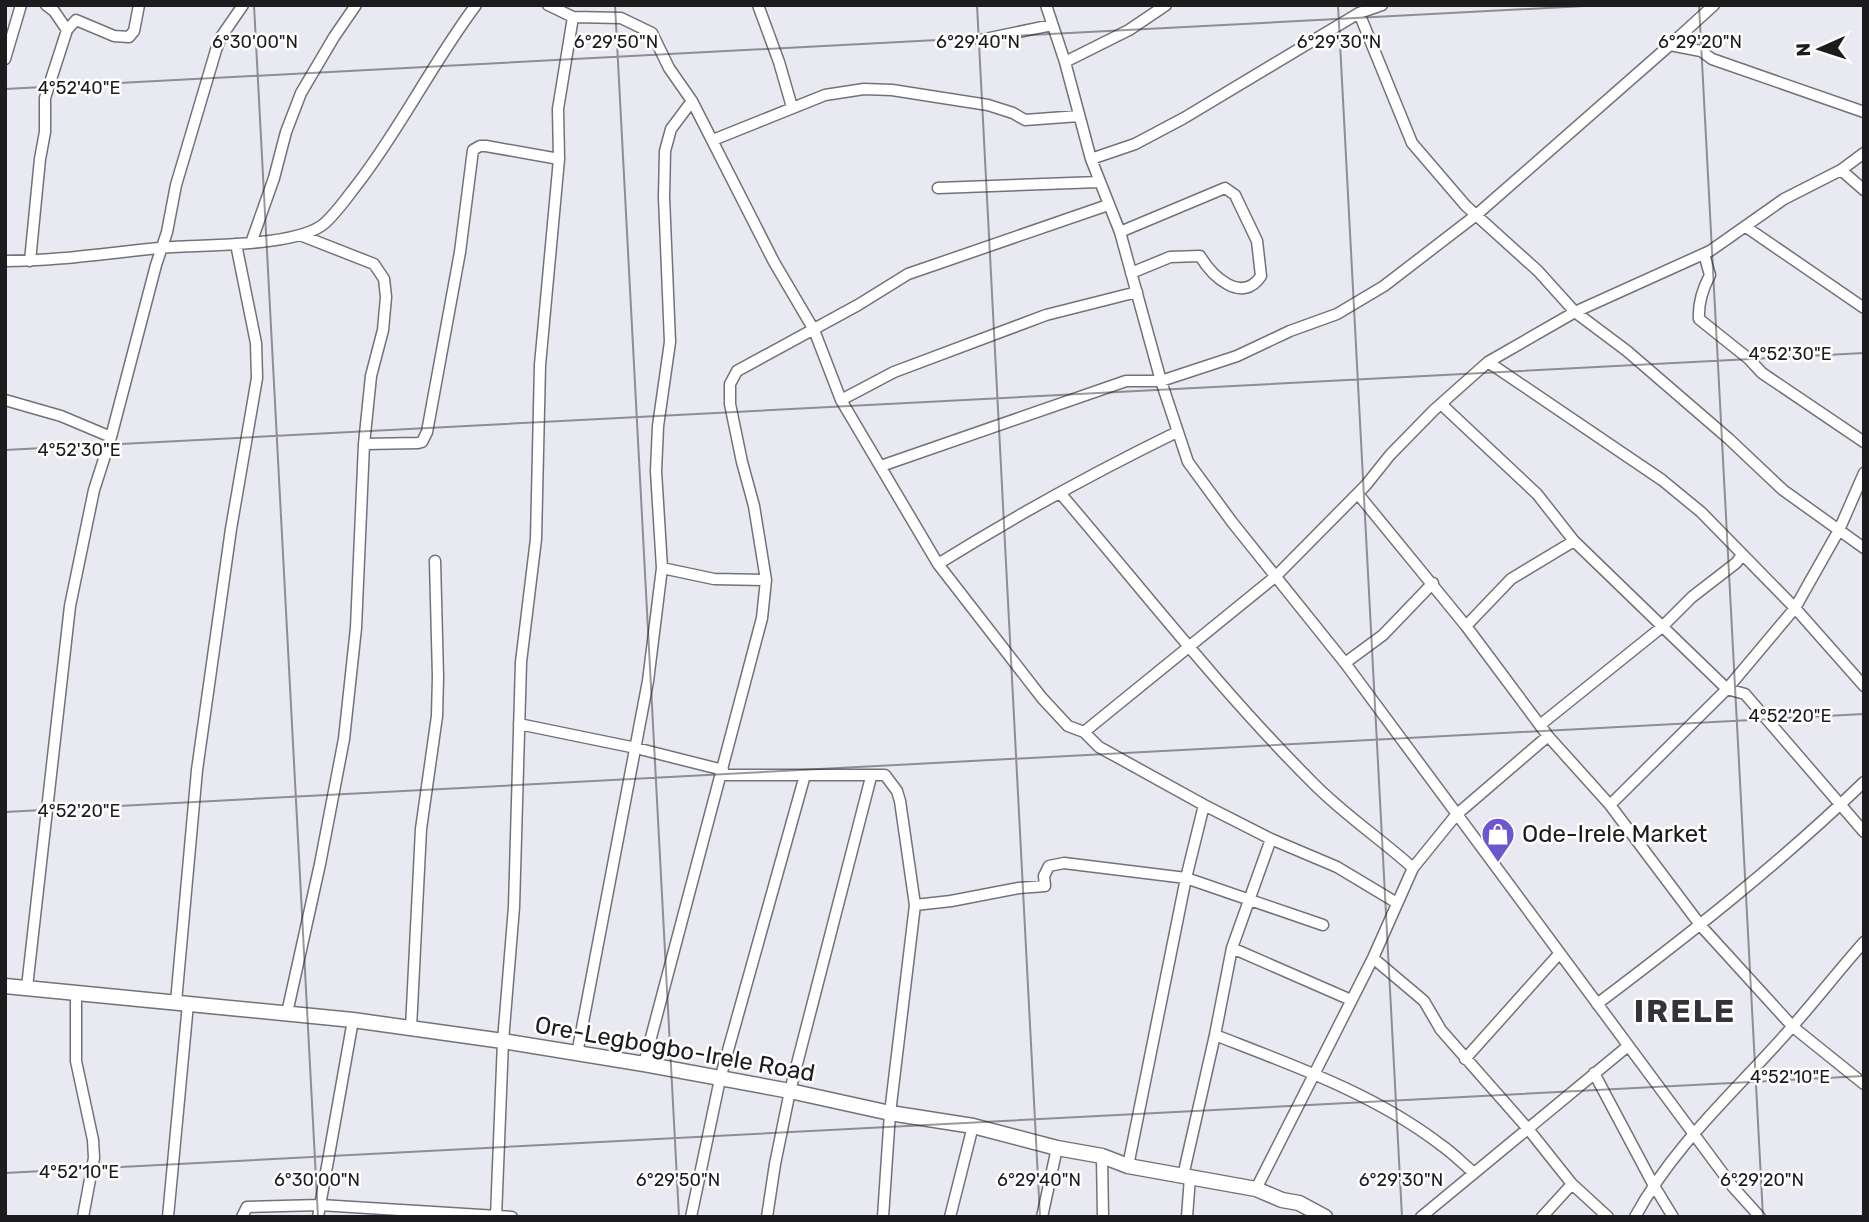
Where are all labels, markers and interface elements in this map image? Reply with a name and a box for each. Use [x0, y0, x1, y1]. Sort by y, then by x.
north arrow [1785, 14, 1855, 84]
text: 6°30'00"N [212, 31, 298, 53]
text: 6°29'50"N [574, 31, 658, 53]
text: 6°29'40"N [936, 31, 1020, 53]
text: 6°29'30"N [1297, 31, 1381, 53]
text: 6°29'20"N [1658, 31, 1742, 53]
text: N [1792, 42, 1815, 57]
text: 4°52'40"E [38, 77, 120, 99]
text: 4°52'30"E [1748, 343, 1832, 365]
text: 4°52'30"E [37, 439, 121, 461]
text: 4°52'20"E [1749, 705, 1831, 727]
text: 4°52'20"E [38, 800, 120, 822]
shop icon: Ode-Irele Market [1479, 815, 1517, 864]
place label: Ode-Irele Market [1522, 820, 1707, 848]
district label: IRELE [1634, 992, 1736, 1030]
street label: Ore-Legbogbo-Irele Road [533, 1011, 817, 1087]
text: 4°52'10"E [1750, 1066, 1830, 1088]
text: 4°52'10"E [39, 1161, 119, 1183]
text: 6°30'00"N [274, 1169, 360, 1191]
text: 6°29'50"N [636, 1169, 720, 1191]
text: 6°29'40"N [997, 1169, 1081, 1191]
text: 6°29'30"N [1359, 1169, 1443, 1191]
text: 6°29'20"N [1720, 1169, 1804, 1191]

